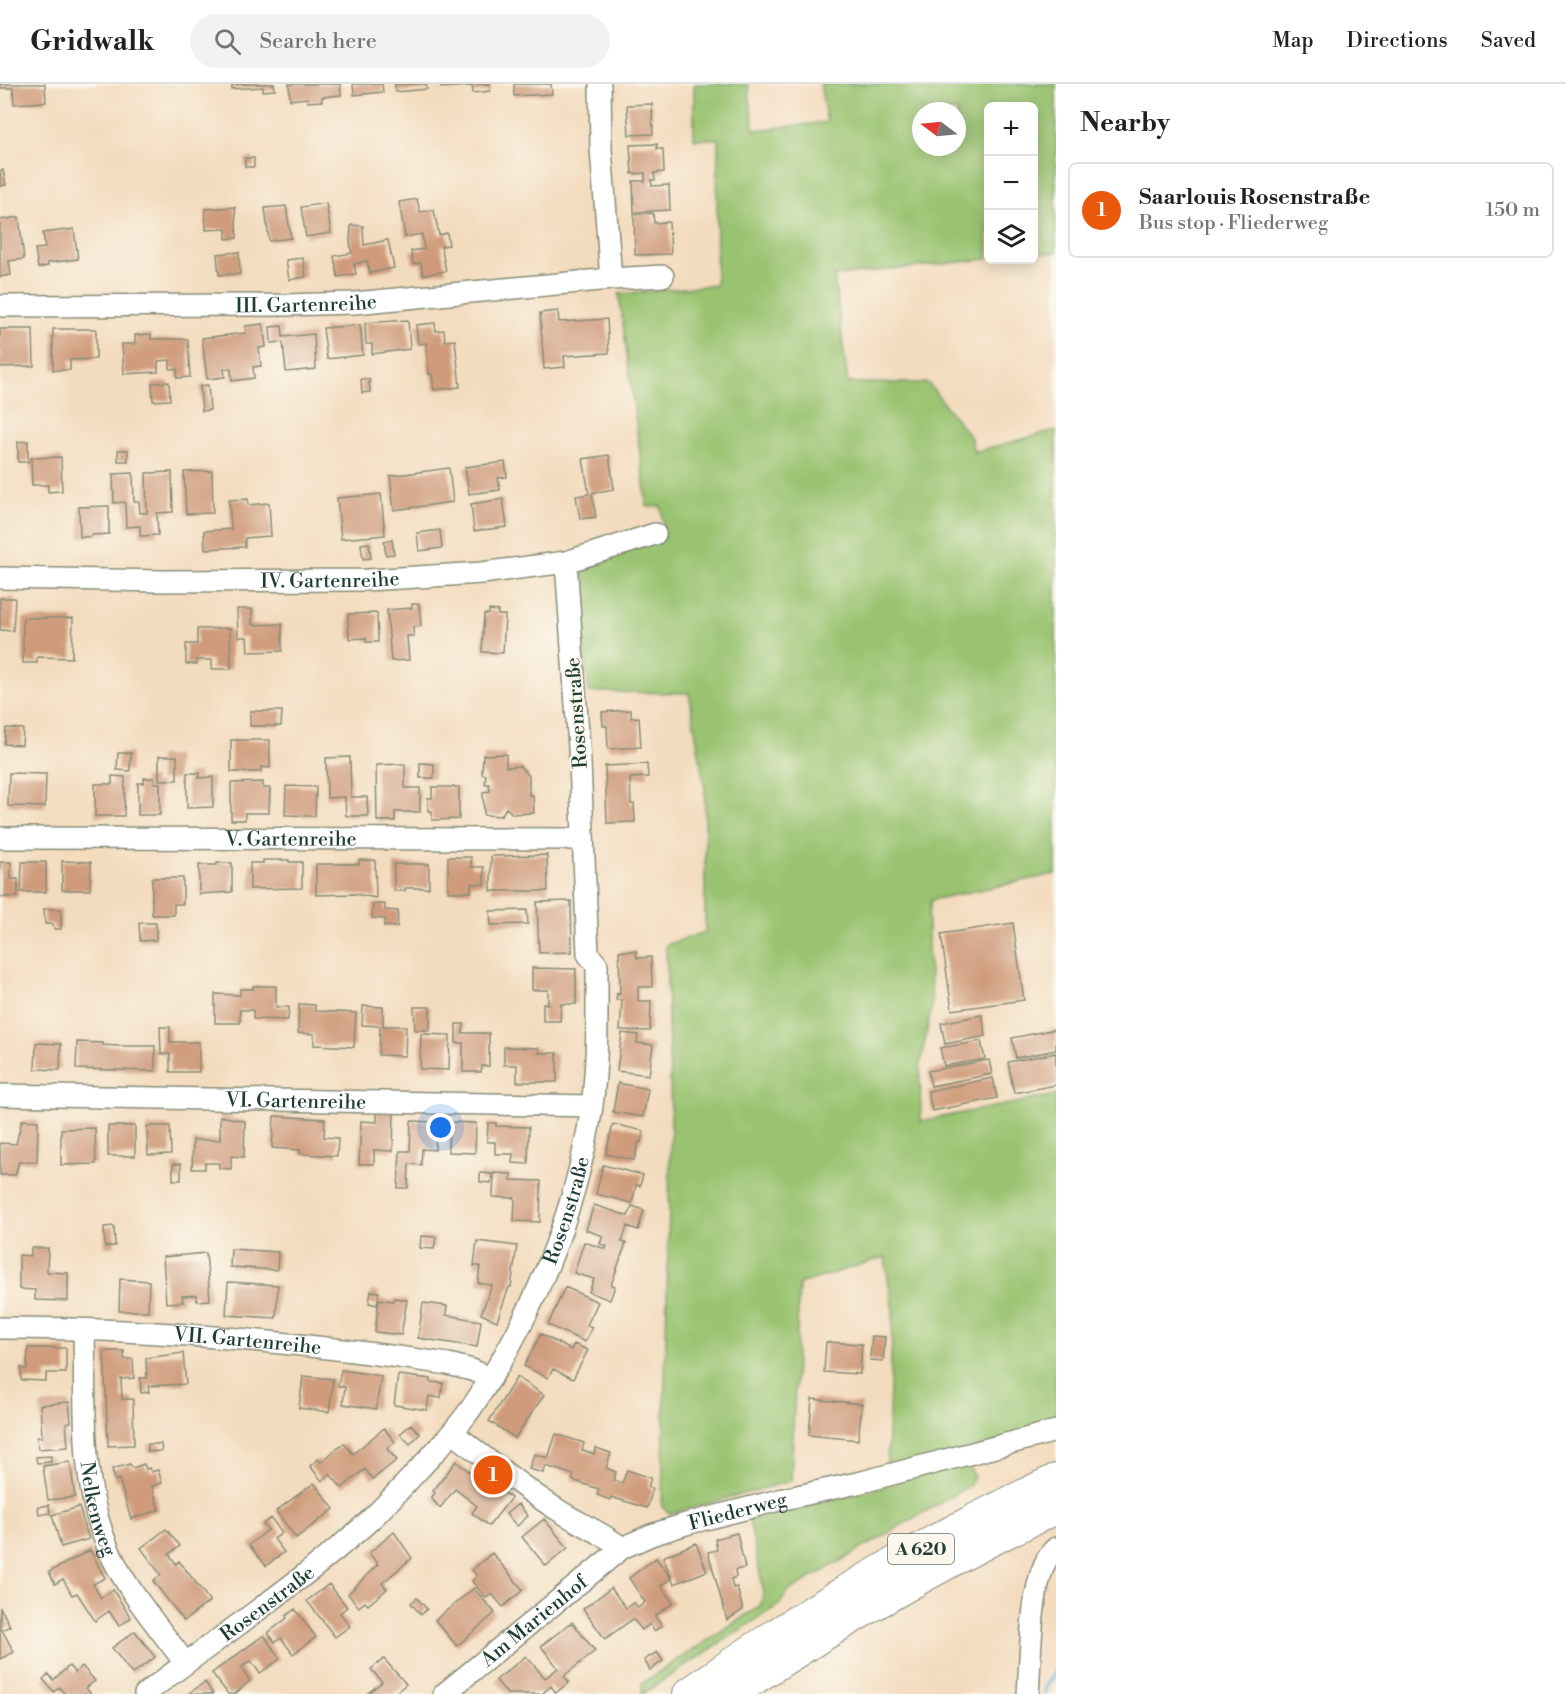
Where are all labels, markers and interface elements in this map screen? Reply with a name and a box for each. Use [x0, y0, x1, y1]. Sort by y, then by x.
search box [190, 14, 610, 68]
text: Gridwalk [30, 24, 154, 59]
icon: search [211, 25, 244, 58]
text: Search here [259, 28, 377, 55]
text: Map [1272, 28, 1314, 54]
text: Directions [1347, 28, 1448, 54]
text: Saved [1481, 28, 1536, 54]
north arrow [912, 102, 966, 156]
map controls [984, 102, 1038, 264]
button: + [984, 102, 1038, 156]
text: Nearby [1080, 107, 1170, 139]
button: − [984, 156, 1038, 210]
text: Saarlouis Rosenstraße [1139, 184, 1370, 211]
text: 1 [1097, 198, 1106, 223]
text: 150 m [1485, 198, 1540, 223]
button: layers [984, 210, 1038, 264]
text: Bus stop · Fliederweg [1139, 211, 1328, 236]
street label: III. Gartenreihe [235, 290, 378, 319]
street label: IV. Gartenreihe [260, 567, 400, 595]
street label: Rosenstraße [561, 656, 594, 769]
street label: V. Gartenreihe [224, 827, 357, 853]
street label: VI. Gartenreihe [224, 1088, 367, 1116]
your location [426, 1113, 455, 1142]
street label: Rosenstraße [539, 1154, 596, 1268]
street label: VII. Gartenreihe [172, 1323, 323, 1361]
pin: 1 [474, 1452, 512, 1498]
street label: Nelkenweg [74, 1460, 121, 1561]
street label: Fliederweg [686, 1487, 790, 1537]
road number: A 620 [888, 1534, 954, 1564]
street label: Rosenstraße [216, 1561, 320, 1648]
street label: Am Marienhof [475, 1570, 594, 1673]

